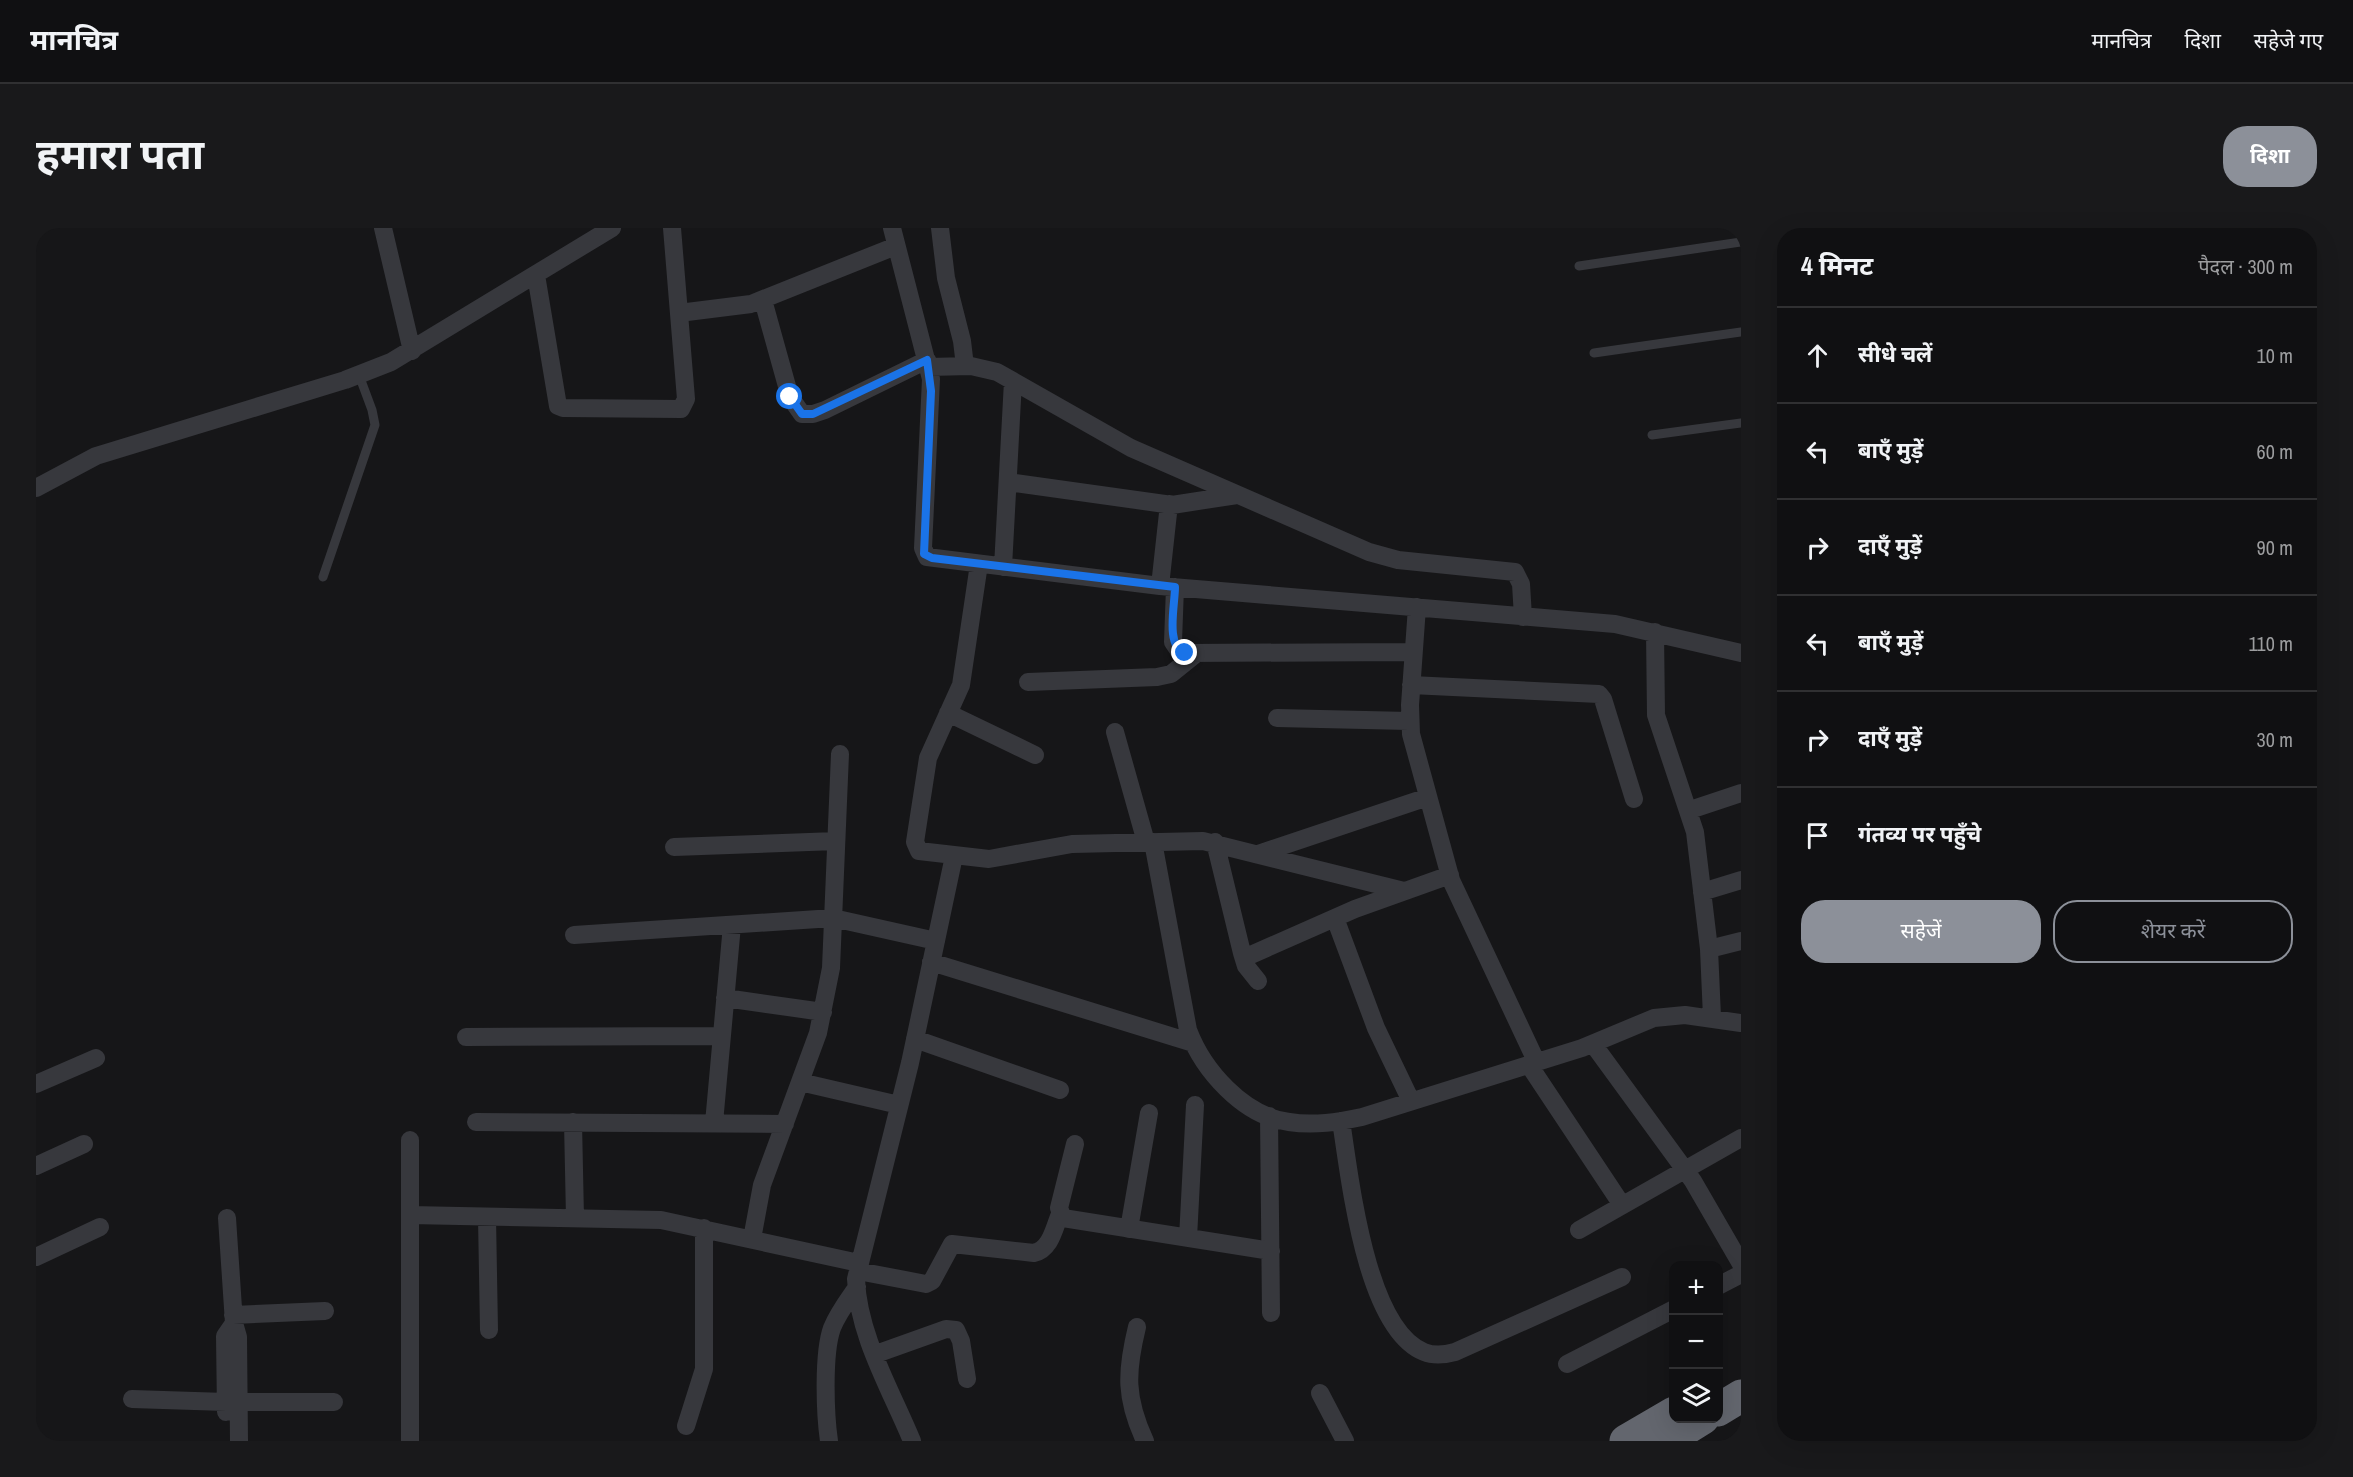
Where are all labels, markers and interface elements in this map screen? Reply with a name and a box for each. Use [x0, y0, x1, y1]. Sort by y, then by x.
text: मानचित्र [30, 21, 118, 59]
text: मानचित्र [2092, 26, 2152, 55]
text: दिशा [2185, 26, 2221, 55]
text: सहेजे गए [2254, 26, 2323, 55]
text: हमारा पता [36, 126, 204, 182]
button: दिशा [2223, 126, 2317, 187]
text: 4 मिनट [1801, 248, 1873, 283]
text: पैदल · 300 m [2198, 253, 2293, 280]
icon: ahead [1801, 339, 1834, 372]
text: सीधे चलें [1858, 339, 1932, 369]
text: 10 m [2257, 342, 2293, 369]
route start [776, 383, 802, 409]
icon: left [1801, 435, 1834, 468]
text: बाएँ मुड़ें [1858, 435, 1923, 465]
text: 60 m [2257, 438, 2293, 465]
icon: right [1801, 531, 1834, 564]
text: दाएँ मुड़ें [1858, 531, 1922, 561]
text: 90 m [2257, 534, 2293, 561]
icon: left [1801, 627, 1834, 660]
text: बाएँ मुड़ें [1858, 627, 1923, 657]
text: 110 m [2249, 630, 2293, 657]
route end [1171, 639, 1197, 665]
icon: right [1801, 723, 1834, 756]
text: दाएँ मुड़ें [1858, 723, 1922, 753]
text: 30 m [2257, 726, 2293, 753]
icon: arrive [1801, 819, 1834, 852]
text: गंतव्य पर पहुँचे [1858, 819, 1981, 849]
button: सहेजें [1801, 900, 2041, 963]
button: शेयर करें [2053, 900, 2293, 963]
map controls [1669, 1261, 1723, 1423]
button: + [1669, 1261, 1723, 1315]
button: − [1669, 1315, 1723, 1369]
button: layers [1669, 1369, 1723, 1423]

